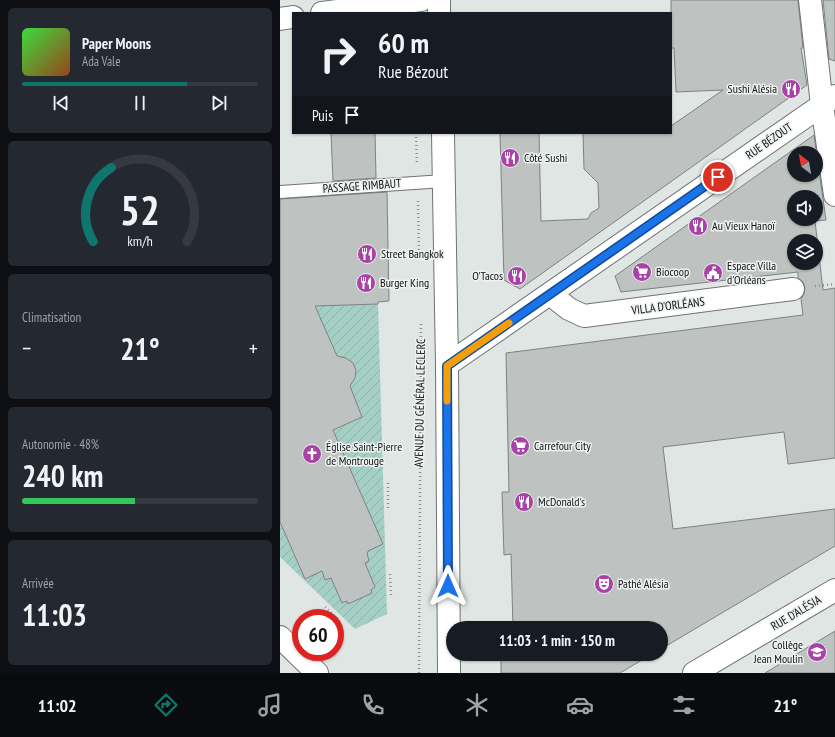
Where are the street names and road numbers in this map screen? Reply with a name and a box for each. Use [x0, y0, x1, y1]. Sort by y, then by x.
street label: RUE BÉZOUT [742, 119, 796, 162]
street label: PASSAGE RIMBAUT [322, 175, 402, 196]
street label: VILLA D'ORLÉANS [629, 294, 705, 318]
street label: AVENUE DU GÉNÉRAL LECLERC [411, 338, 428, 468]
street label: RUE D'ALÉSIA [768, 592, 824, 633]

